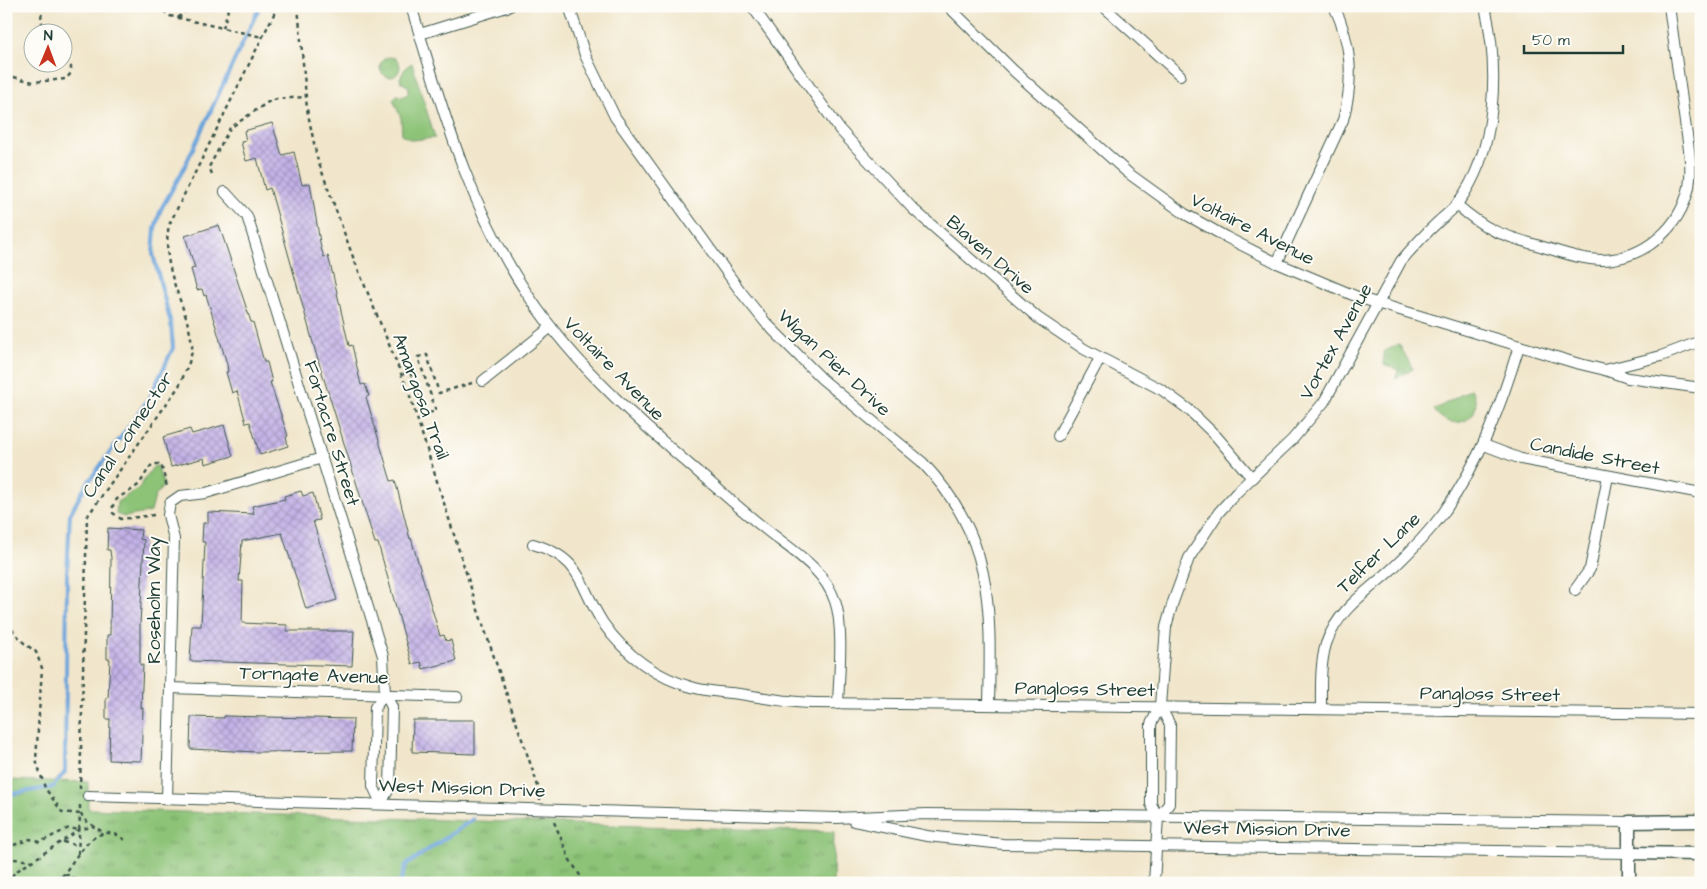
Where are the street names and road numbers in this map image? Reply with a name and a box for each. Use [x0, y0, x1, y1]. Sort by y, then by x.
street label: Voltaire Avenue [1186, 186, 1319, 272]
street label: Blaven Drive [940, 209, 1040, 301]
street label: Vortex Avenue [1293, 279, 1379, 405]
street label: Wigan Pier Drive [771, 303, 897, 424]
street label: Voltaire Avenue [557, 311, 671, 427]
street label: Amargosa Trail [384, 330, 456, 464]
street label: Fortacre Street [297, 357, 367, 510]
street label: Canal Connector [76, 366, 181, 503]
street label: Candide Street [1528, 431, 1662, 482]
street label: Telfer Lane [1331, 506, 1427, 600]
street label: Roseholm Way [141, 536, 169, 664]
street label: Torngate Avenue [239, 659, 389, 693]
street label: Pangloss Street [1015, 675, 1156, 705]
street label: Pangloss Street [1420, 680, 1561, 710]
street label: West Mission Drive [378, 772, 546, 805]
street label: West Mission Drive [1183, 815, 1351, 844]

